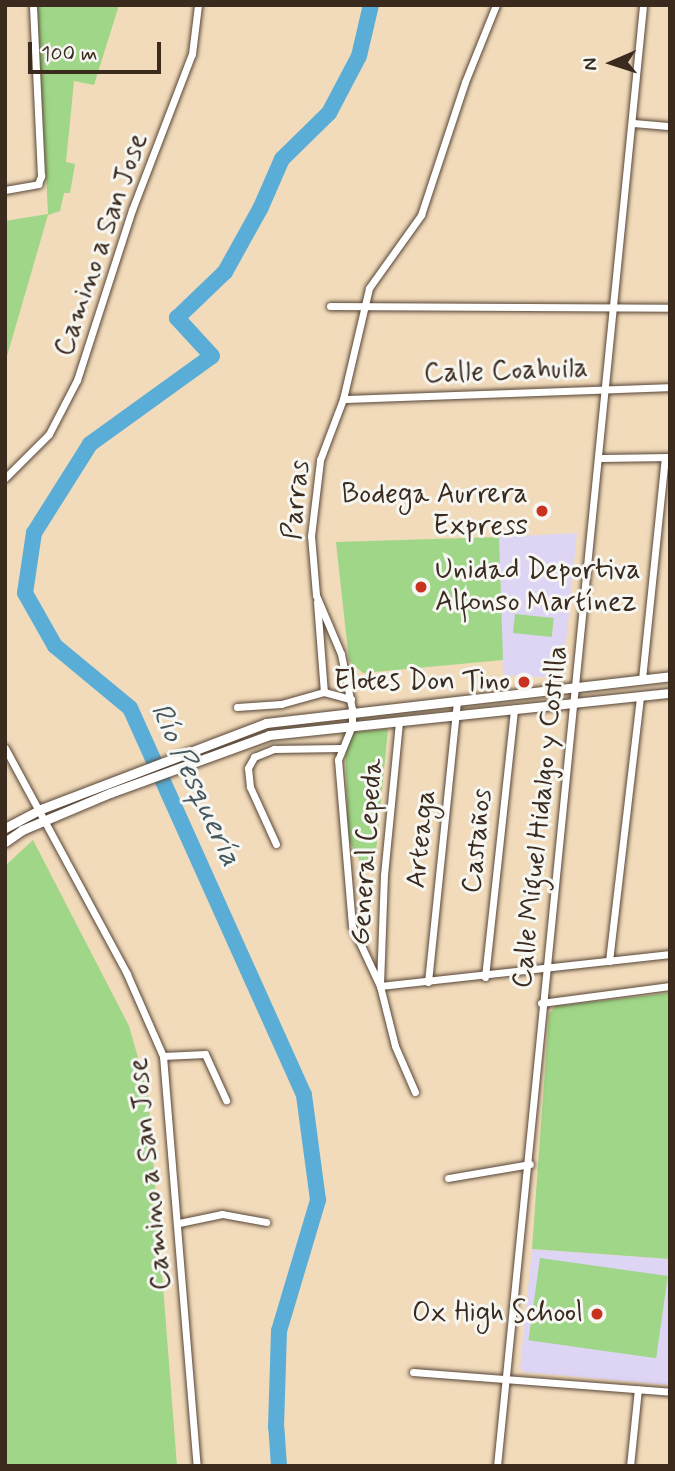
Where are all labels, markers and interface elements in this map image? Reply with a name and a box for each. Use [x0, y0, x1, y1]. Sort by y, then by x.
scale bar [32, 28, 164, 72]
north arrow [577, 28, 647, 98]
text: 100 m [41, 40, 97, 68]
text: N [578, 57, 603, 71]
street label: Camino a San Jose [48, 129, 156, 361]
street label: Calle Coahuila [421, 352, 591, 392]
street label: Parras [276, 458, 318, 542]
place label: Bodega Aurrera Express [342, 478, 528, 544]
marker: Bodega Aurrera Express [534, 503, 550, 519]
place label: Unidad Deportiva Alfonso Martínez [435, 554, 642, 620]
marker: Unidad Deportiva Alfonso Martínez [413, 579, 429, 595]
street label: Calle Miguel Hidalgo y Costilla [506, 645, 576, 989]
place label: Elotes Don Tino [335, 665, 510, 699]
marker: Elotes Don Tino [516, 674, 532, 690]
water label: Río Pesquería [143, 701, 247, 869]
street label: General Cepeda [344, 754, 392, 950]
street label: Castaños [456, 787, 500, 895]
street label: Arteaga [400, 788, 444, 890]
street label: Camino a San Jose [122, 1056, 180, 1292]
place label: Ox High School [411, 1297, 583, 1331]
marker: Ox High School [589, 1306, 605, 1322]

